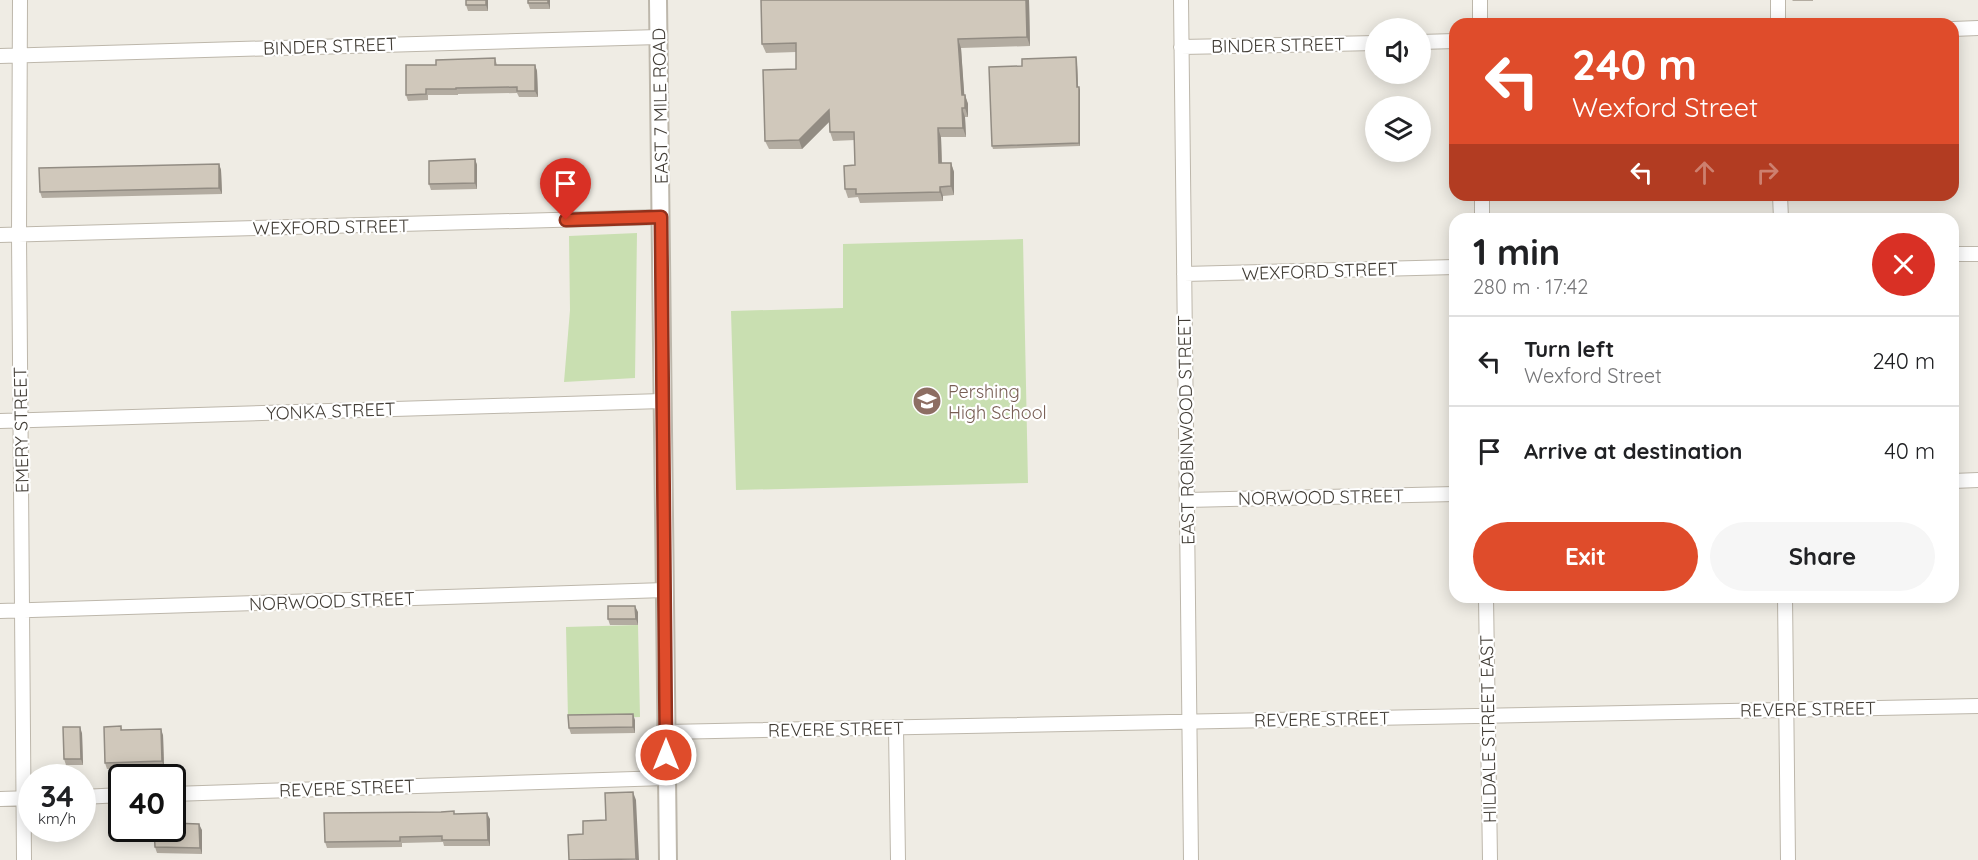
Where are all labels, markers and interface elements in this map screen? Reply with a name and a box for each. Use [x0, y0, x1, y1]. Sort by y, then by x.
map controls [1365, 18, 1431, 162]
button: sound [1365, 18, 1431, 84]
street label: EAST 7 MILE ROAD [647, 28, 673, 184]
street label: BINDER STREET [263, 32, 397, 60]
street label: BINDER STREET [1211, 32, 1345, 58]
text: 240 m [1572, 38, 1697, 91]
icon: left [1473, 42, 1551, 120]
text: Wexford Street [1572, 90, 1758, 124]
button: layers [1365, 96, 1431, 162]
icon: left [1625, 156, 1658, 189]
icon: ahead [1688, 156, 1721, 189]
icon: right [1751, 156, 1784, 189]
pin [540, 158, 591, 220]
icon: arrive [549, 167, 582, 200]
street label: WEXFORD STREET [252, 214, 410, 240]
text: 1 min [1473, 229, 1560, 274]
button: close [1872, 233, 1935, 296]
street label: WEXFORD STREET [1241, 257, 1399, 285]
text: 280 m · 17:42 [1473, 274, 1588, 299]
street label: EAST ROBINWOOD STREET [1172, 315, 1200, 545]
text: Turn left [1524, 335, 1614, 363]
icon: left [1473, 345, 1506, 378]
text: 240 m [1872, 347, 1935, 375]
text: Wexford Street [1524, 363, 1662, 388]
street label: EMERY STREET [8, 366, 34, 493]
place label: Pershing High School [948, 380, 1047, 424]
school or university icon: Pershing High School [911, 385, 943, 417]
street label: YONKA STREET [266, 397, 396, 425]
icon: arrive [1473, 435, 1506, 468]
text: Arrive at destination [1524, 437, 1742, 465]
text: 40 m [1884, 437, 1935, 465]
street label: NORWOOD STREET [1238, 484, 1404, 510]
button: Exit [1473, 522, 1698, 591]
button: Share [1710, 522, 1935, 591]
street label: NORWOOD STREET [249, 587, 415, 615]
street label: HILDALE STREET EAST [1475, 634, 1501, 823]
street label: REVERE STREET [1740, 696, 1876, 722]
street label: REVERE STREET [1254, 706, 1390, 732]
street label: REVERE STREET [768, 716, 904, 742]
position arrow [634, 723, 698, 787]
speed limit sign: 40 [108, 764, 186, 842]
street label: REVERE STREET [279, 774, 416, 802]
text: 34 [40, 777, 74, 815]
text: km/h [38, 809, 76, 828]

